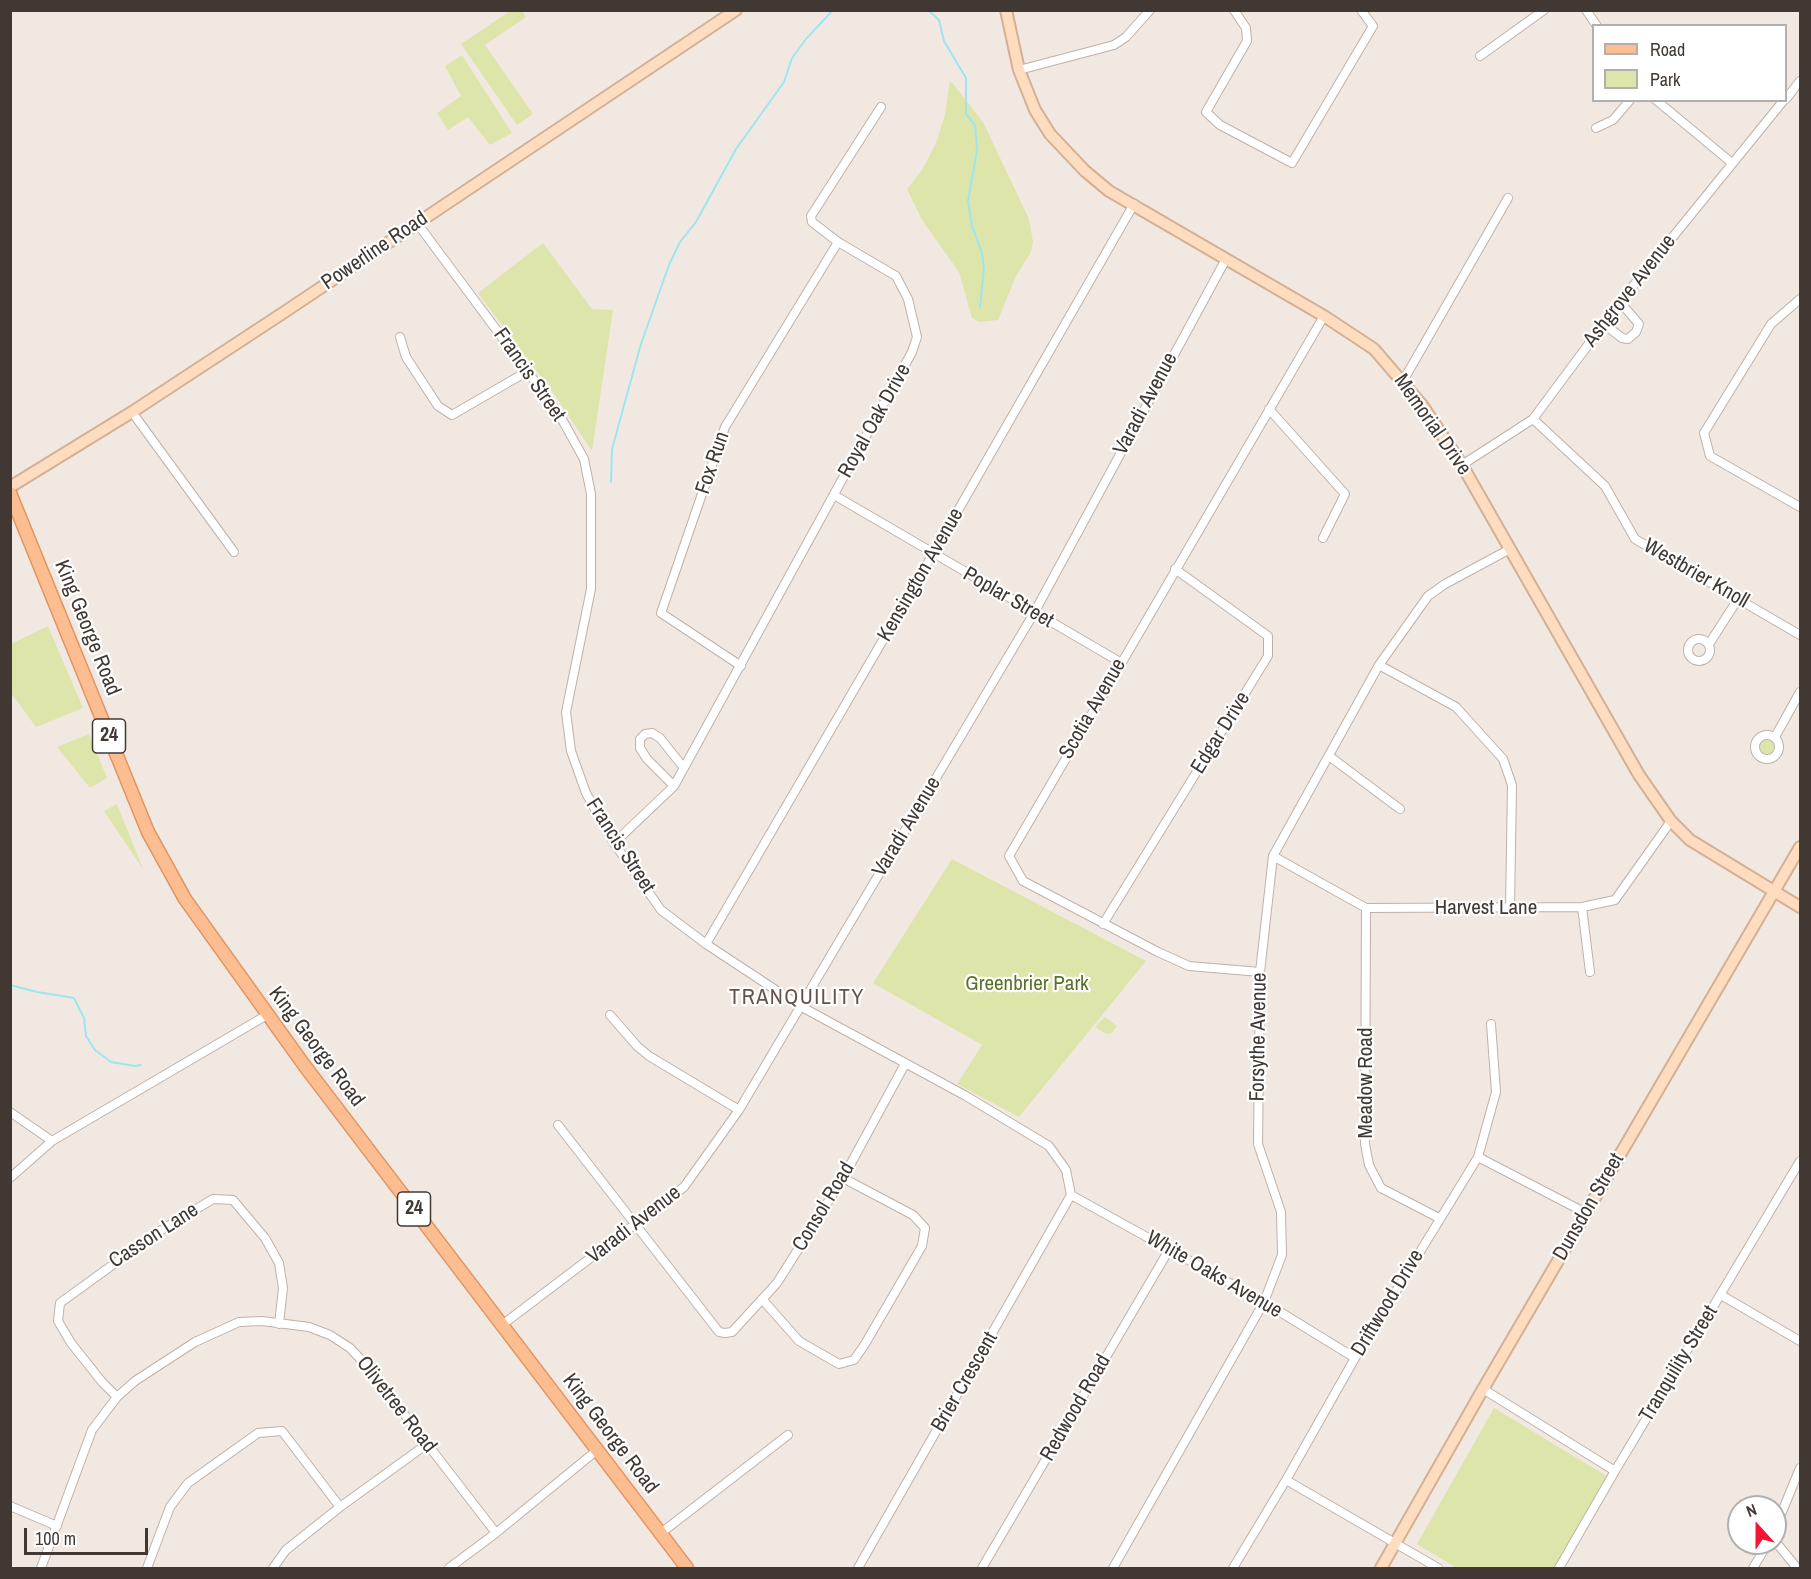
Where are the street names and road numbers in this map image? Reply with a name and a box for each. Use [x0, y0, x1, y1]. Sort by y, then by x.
street label: Powerline Road [317, 206, 433, 296]
street label: Ashgrove Avenue [1578, 230, 1682, 352]
street label: Francis Street [488, 323, 570, 427]
street label: Varadi Avenue [1108, 348, 1184, 460]
street label: Royal Oak Drive [833, 360, 917, 482]
street label: Memorial Drive [1388, 370, 1476, 480]
street label: Fox Run [691, 429, 735, 497]
street label: Kensington Avenue [873, 504, 969, 646]
street label: Westbrier Knoll [1639, 534, 1753, 614]
street label: King George Road [48, 557, 126, 699]
street label: Poplar Street [958, 562, 1058, 634]
street label: Scotia Avenue [1054, 654, 1132, 764]
street label: Edgar Drive [1186, 687, 1256, 779]
road number: 24 [92, 719, 126, 753]
street label: Varadi Avenue [867, 772, 947, 882]
street label: Francis Street [580, 794, 660, 898]
street label: Harvest Lane [1435, 895, 1537, 921]
street label: Forsythe Avenue [1245, 972, 1273, 1102]
street label: King George Road [263, 982, 369, 1112]
street label: Meadow Road [1353, 1027, 1379, 1139]
street label: Dunsdon Street [1548, 1149, 1630, 1265]
street label: Consol Road [788, 1158, 860, 1256]
street label: Varadi Avenue [582, 1180, 686, 1270]
road number: 24 [398, 1192, 430, 1226]
street label: Casson Lane [105, 1198, 203, 1274]
street label: White Oaks Avenue [1142, 1226, 1286, 1324]
street label: Driftwood Drive [1346, 1245, 1430, 1361]
street label: Tranquility Street [1634, 1301, 1724, 1427]
street label: Brier Crescent [926, 1328, 1004, 1436]
street label: Redwood Road [1035, 1350, 1117, 1466]
street label: Olivetree Road [350, 1352, 442, 1458]
street label: King George Road [557, 1369, 663, 1499]

